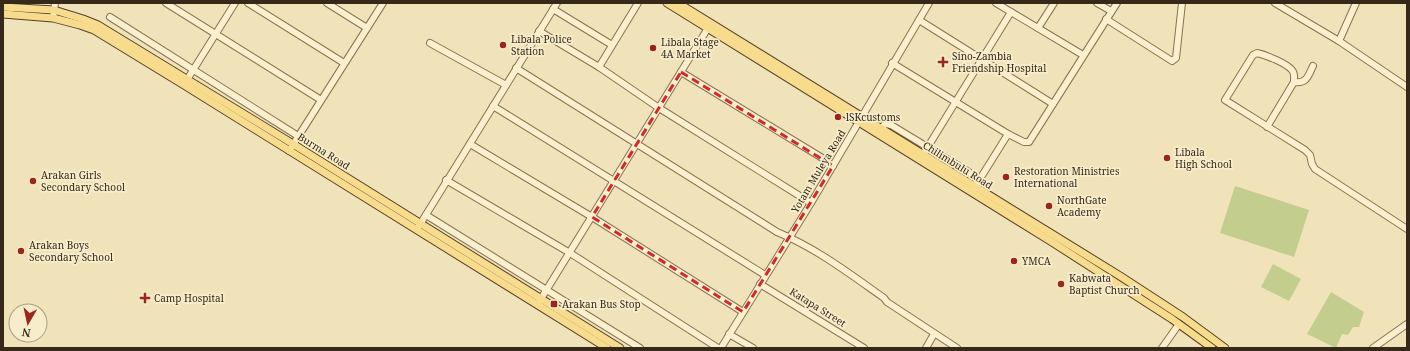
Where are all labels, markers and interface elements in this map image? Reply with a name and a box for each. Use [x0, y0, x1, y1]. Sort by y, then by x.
place label: Libala Police Station [511, 32, 572, 58]
place label: Libala Stage 4A Market [661, 35, 719, 61]
marker: Libala Police Station [498, 40, 508, 50]
marker: Libala Stage 4A Market [648, 43, 658, 53]
place label: Sino-Zambia Friendship Hospital [952, 49, 1046, 75]
marker: Sino-Zambia Friendship Hospital [937, 56, 949, 68]
place label: lSKcustoms [846, 110, 901, 124]
marker: lSKcustoms [833, 112, 843, 122]
street label: Yotam Muleya Road [787, 127, 848, 216]
street label: Burma Road [295, 129, 353, 173]
street label: Chilimbulu Road [920, 138, 996, 192]
place label: Libala High School [1175, 145, 1232, 171]
marker: Libala High School [1162, 153, 1172, 163]
place label: Restoration Ministries International [1014, 164, 1120, 190]
place label: Arakan Girls Secondary School [41, 168, 125, 194]
marker: Restoration Ministries International [1001, 172, 1011, 182]
marker: Arakan Girls Secondary School [28, 176, 38, 186]
place label: NorthGate Academy [1057, 193, 1107, 219]
marker: NorthGate Academy [1044, 201, 1054, 211]
place label: Arakan Boys Secondary School [29, 238, 113, 264]
marker: Arakan Boys Secondary School [16, 246, 26, 256]
place label: YMCA [1021, 254, 1052, 268]
marker: YMCA [1009, 256, 1019, 266]
place label: Kabwata Baptist Church [1069, 271, 1140, 297]
marker: Kabwata Baptist Church [1056, 279, 1066, 289]
street label: Katapa Street [787, 284, 849, 330]
place label: Camp Hospital [154, 291, 224, 305]
marker: Camp Hospital [139, 292, 151, 304]
place label: Arakan Bus Stop [562, 297, 641, 311]
marker: Arakan Bus Stop [549, 299, 559, 309]
north arrow [8, 303, 48, 343]
text: N [21, 325, 32, 341]

